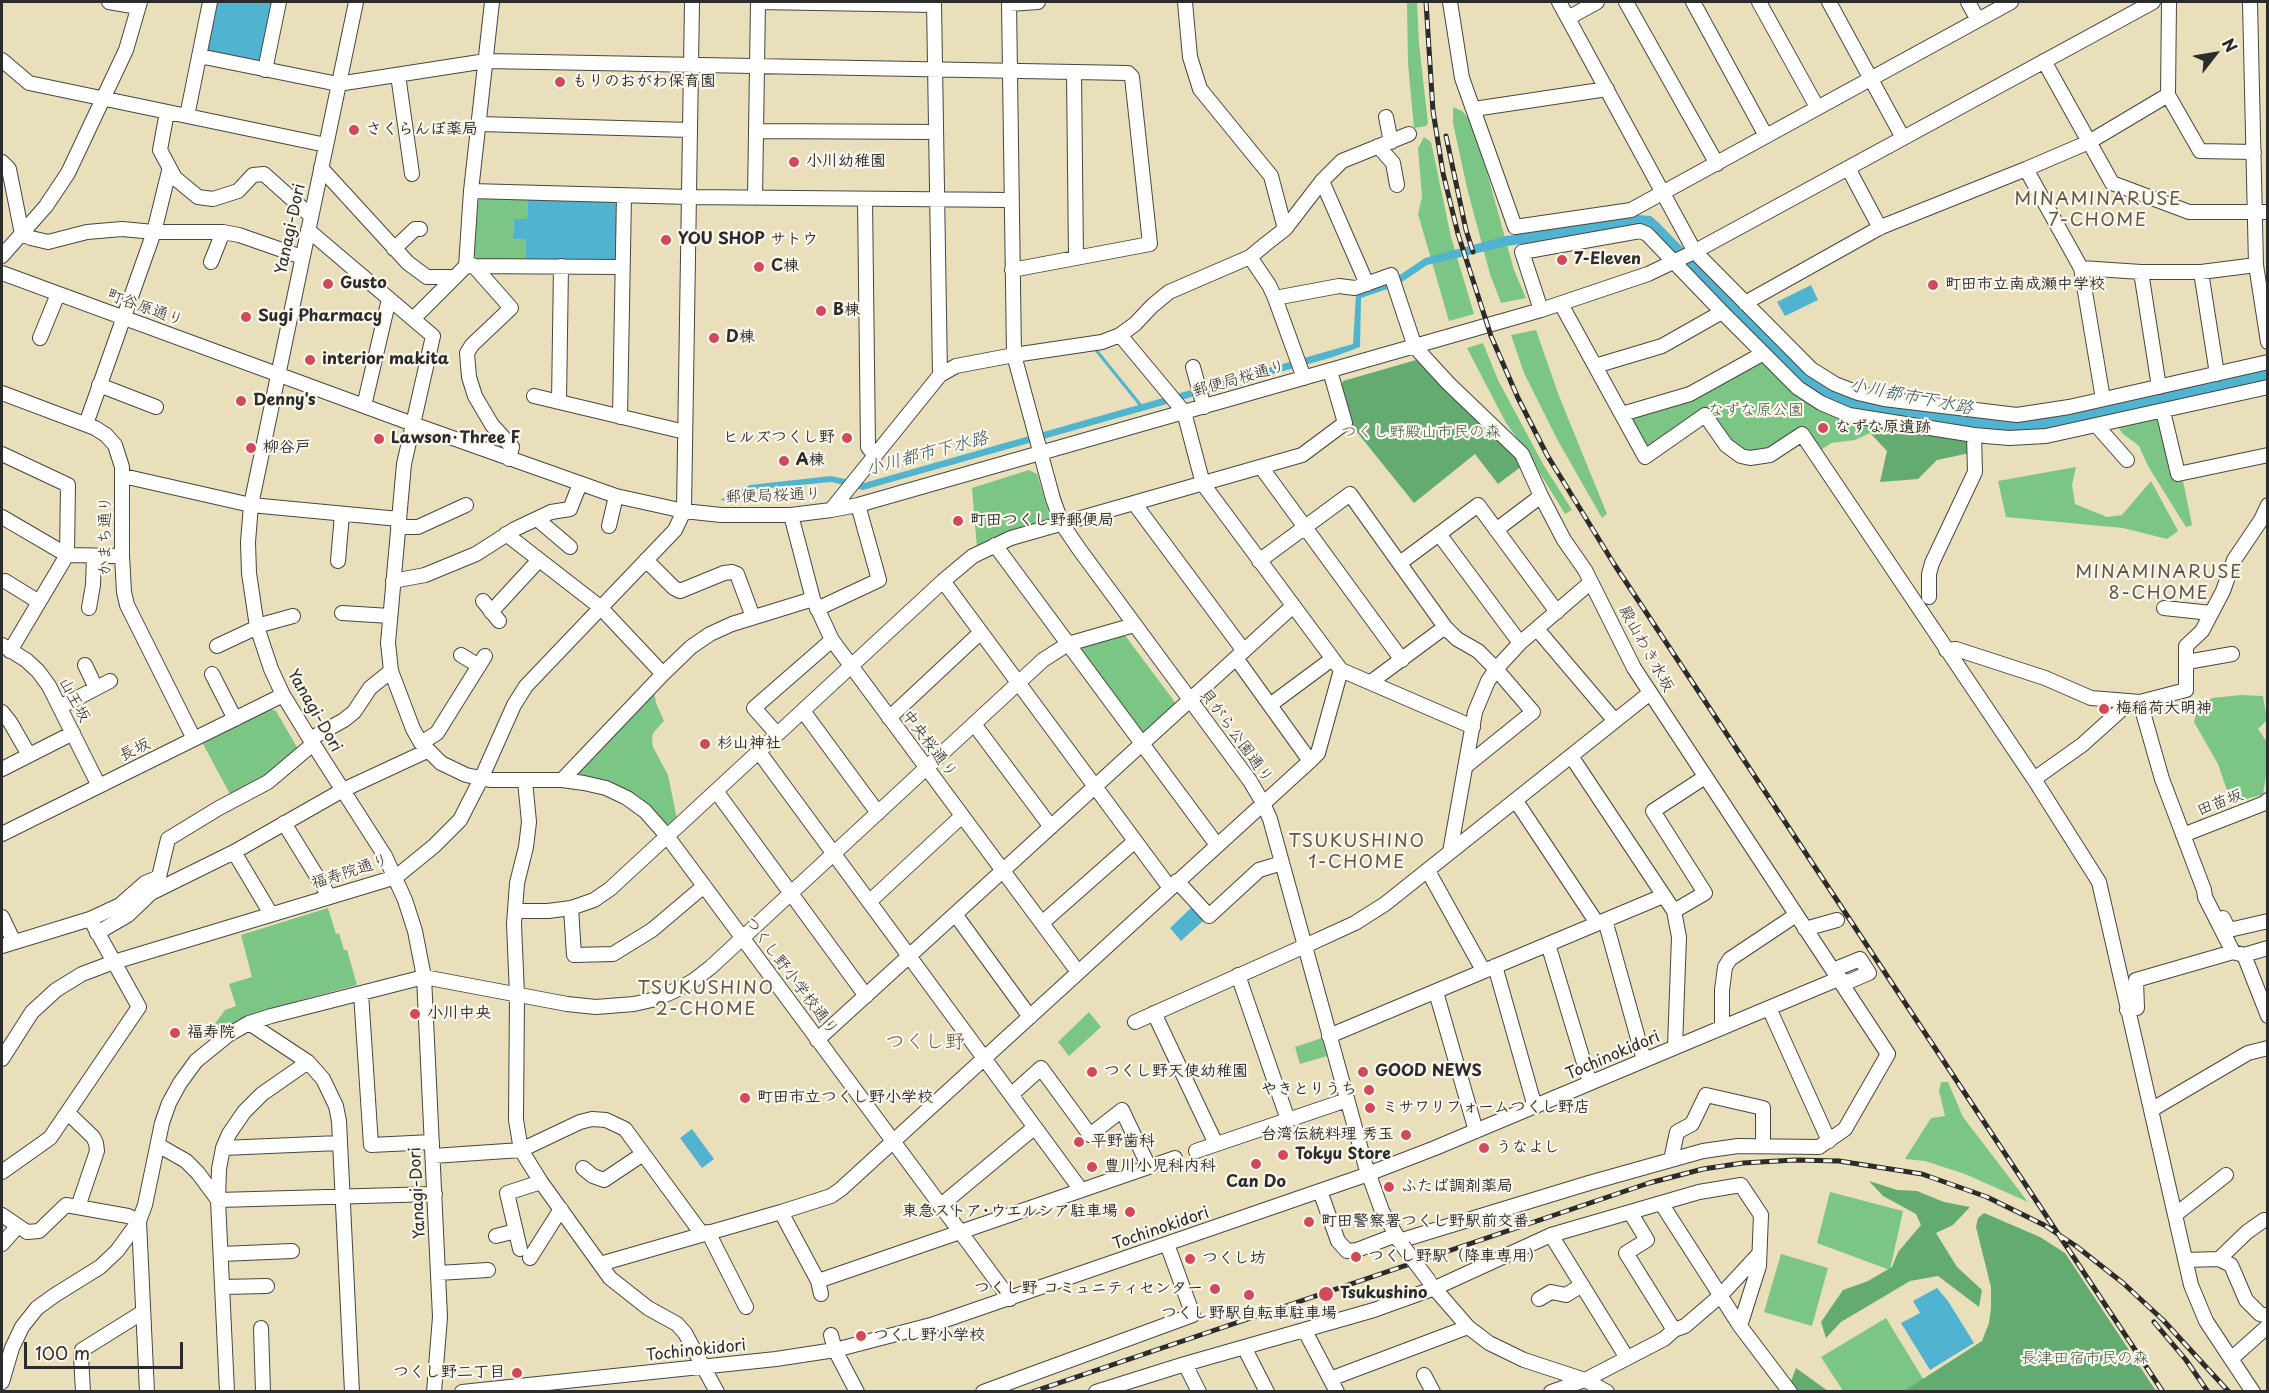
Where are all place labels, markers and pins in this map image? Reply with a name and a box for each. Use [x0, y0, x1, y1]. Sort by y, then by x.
place label: もりのおがわ保育園 [572, 72, 716, 92]
marker: もりのおがわ保育園 [553, 75, 567, 89]
place label: さくらんぼ薬局 [366, 120, 478, 140]
marker: さくらんぼ薬局 [347, 123, 361, 137]
place label: 小川幼稚園 [806, 152, 886, 172]
marker: 小川幼稚園 [787, 155, 801, 169]
place label: YOU SHOP サトウ [678, 230, 818, 250]
marker: YOU SHOP サトウ [659, 233, 673, 247]
place label: 7-Eleven [1574, 250, 1641, 270]
marker: 7-Eleven [1555, 253, 1569, 267]
place label: C棟 [771, 257, 799, 277]
marker: C棟 [752, 260, 766, 274]
place label: Gusto [340, 274, 387, 294]
place label: 町田市立南成瀬中学校 [1945, 275, 2105, 295]
marker: Gusto [321, 277, 335, 291]
marker: 町田市立南成瀬中学校 [1926, 278, 1940, 292]
place label: B棟 [833, 301, 860, 321]
marker: B棟 [814, 304, 828, 318]
place label: Sugi Pharmacy [258, 307, 382, 327]
marker: Sugi Pharmacy [239, 310, 253, 324]
place label: D棟 [726, 328, 755, 348]
marker: D棟 [707, 331, 721, 345]
place label: interior makita [322, 350, 449, 370]
marker: interior makita [303, 353, 317, 367]
place label: Denny's [253, 391, 316, 411]
marker: Denny's [234, 394, 248, 408]
place label: なずな原遺跡 [1835, 418, 1931, 438]
marker: なずな原遺跡 [1816, 421, 1830, 435]
place label: ヒルズつくし野 [723, 428, 835, 448]
place label: Lawson･Three F [391, 429, 520, 449]
marker: ヒルズつくし野 [840, 431, 854, 445]
marker: Lawson･Three F [372, 432, 386, 446]
place label: 柳谷戸 [263, 438, 311, 458]
marker: 柳谷戸 [244, 441, 258, 455]
place label: A棟 [796, 451, 825, 471]
marker: A棟 [777, 454, 791, 468]
place label: 町田つくし野郵便局 [970, 511, 1114, 531]
marker: 町田つくし野郵便局 [951, 514, 965, 528]
place label: 梅稲荷大明神 [2116, 699, 2212, 719]
marker: 梅稲荷大明神 [2097, 702, 2111, 716]
place label: 杉山神社 [717, 734, 781, 754]
marker: 杉山神社 [698, 737, 712, 751]
place label: 小川中央 [427, 1004, 491, 1024]
marker: 小川中央 [408, 1007, 422, 1021]
place label: 福寿院 [187, 1023, 235, 1043]
marker: 福寿院 [168, 1026, 182, 1040]
place label: つくし野天使幼稚園 [1104, 1062, 1248, 1082]
place label: GOOD NEWS [1375, 1062, 1482, 1082]
marker: つくし野天使幼稚園 [1085, 1065, 1099, 1079]
marker: GOOD NEWS [1356, 1065, 1370, 1079]
place label: やきとりうち [1261, 1080, 1357, 1100]
marker: やきとりうち [1362, 1083, 1376, 1097]
place label: 町田市立つくし野小学校 [757, 1088, 933, 1108]
marker: 町田市立つくし野小学校 [738, 1091, 752, 1105]
place label: ミサワリフォームつくし野店 [1382, 1098, 1590, 1118]
marker: ミサワリフォームつくし野店 [1363, 1101, 1377, 1115]
place label: 台湾伝統料理 秀玉 [1261, 1125, 1394, 1145]
marker: 台湾伝統料理 秀玉 [1399, 1128, 1413, 1142]
place label: 平野歯科 [1091, 1132, 1155, 1152]
marker: 平野歯科 [1072, 1135, 1086, 1149]
place label: うなよし [1496, 1138, 1560, 1158]
marker: うなよし [1477, 1141, 1491, 1155]
place label: Tokyu Store [1295, 1145, 1391, 1165]
marker: Tokyu Store [1276, 1148, 1290, 1162]
place label: 豊川小児科内科 [1104, 1157, 1216, 1177]
marker: Can Do [1249, 1157, 1263, 1171]
marker: 豊川小児科内科 [1085, 1160, 1099, 1174]
place label: Can Do [1226, 1173, 1286, 1193]
place label: ふたば調剤薬局 [1401, 1177, 1513, 1197]
marker: ふたば調剤薬局 [1382, 1180, 1396, 1194]
place label: 東急ストア･ウエルシア駐車場 [902, 1202, 1118, 1222]
marker: 東急ストア･ウエルシア駐車場 [1123, 1205, 1137, 1219]
place label: 町田警察署つくし野駅前交番 [1321, 1212, 1529, 1232]
marker: 町田警察署つくし野駅前交番 [1302, 1215, 1316, 1229]
place label: つくし野駅（降車専用） [1368, 1247, 1544, 1267]
place label: つくし坊 [1202, 1249, 1266, 1269]
marker: つくし野駅（降車専用） [1349, 1250, 1363, 1264]
marker: つくし坊 [1183, 1252, 1197, 1266]
place label: つくし野 コミュニティセンター [974, 1279, 1203, 1299]
marker: つくし野 コミュニティセンター [1208, 1282, 1222, 1296]
place label: Tsukushino [1340, 1284, 1427, 1304]
marker: Tsukushino [1317, 1285, 1335, 1303]
marker: つくし野駅自転車駐車場 [1242, 1288, 1256, 1302]
place label: つくし野駅自転車駐車場 [1161, 1304, 1337, 1324]
place label: つくし野小学校 [873, 1326, 985, 1346]
marker: つくし野小学校 [854, 1329, 868, 1343]
place label: つくし野二丁目 [393, 1363, 505, 1383]
marker: つくし野二丁目 [510, 1366, 524, 1380]

